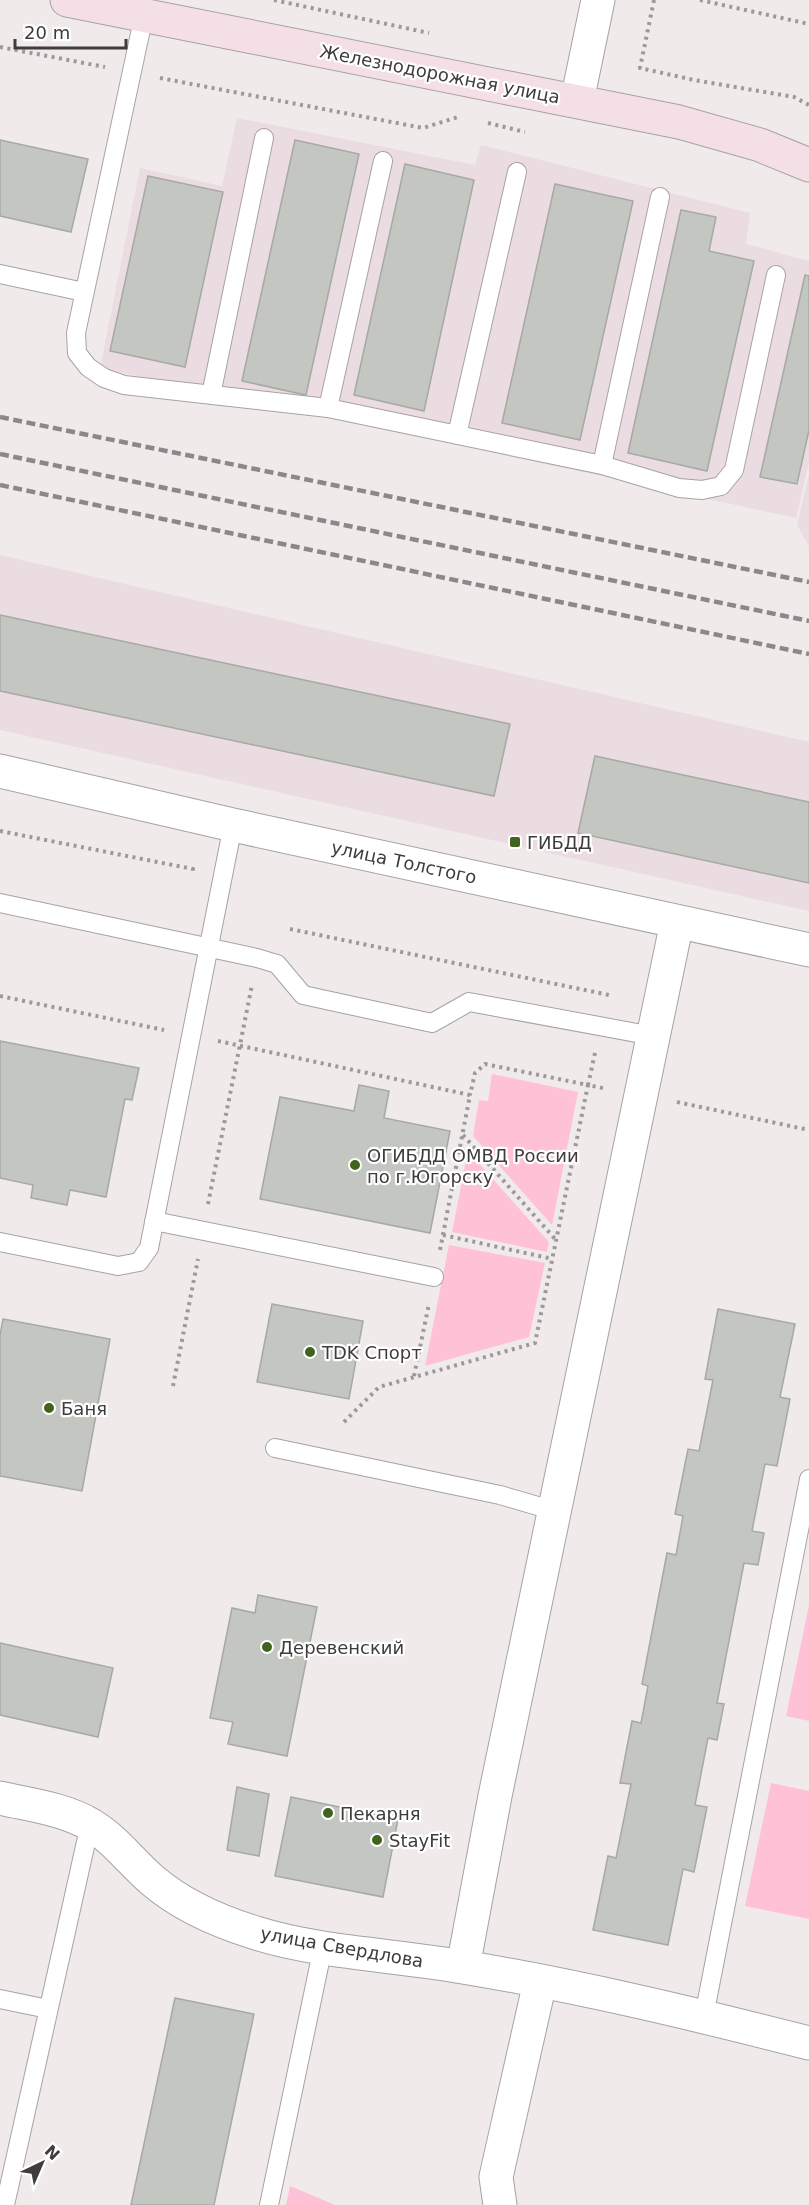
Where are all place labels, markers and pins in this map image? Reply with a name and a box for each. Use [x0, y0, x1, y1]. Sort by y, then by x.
place label: ГИБДД [527, 832, 592, 853]
marker: ГИБДД [508, 835, 522, 849]
place label: ОГИБДД ОМВД России по г.Югорску [367, 1145, 579, 1187]
marker: ОГИБДД ОМВД России по г.Югорску [348, 1158, 362, 1172]
place label: TDK Спорт [321, 1342, 422, 1363]
marker: TDK Спорт [303, 1345, 317, 1359]
place label: Баня [61, 1398, 107, 1419]
marker: Баня [42, 1401, 56, 1415]
place label: Деревенский [279, 1637, 404, 1658]
marker: Деревенский [260, 1640, 274, 1654]
place label: Пекарня [340, 1803, 421, 1824]
marker: Пекарня [321, 1806, 335, 1820]
place label: StayFit [389, 1830, 450, 1851]
marker: StayFit [370, 1833, 384, 1847]

